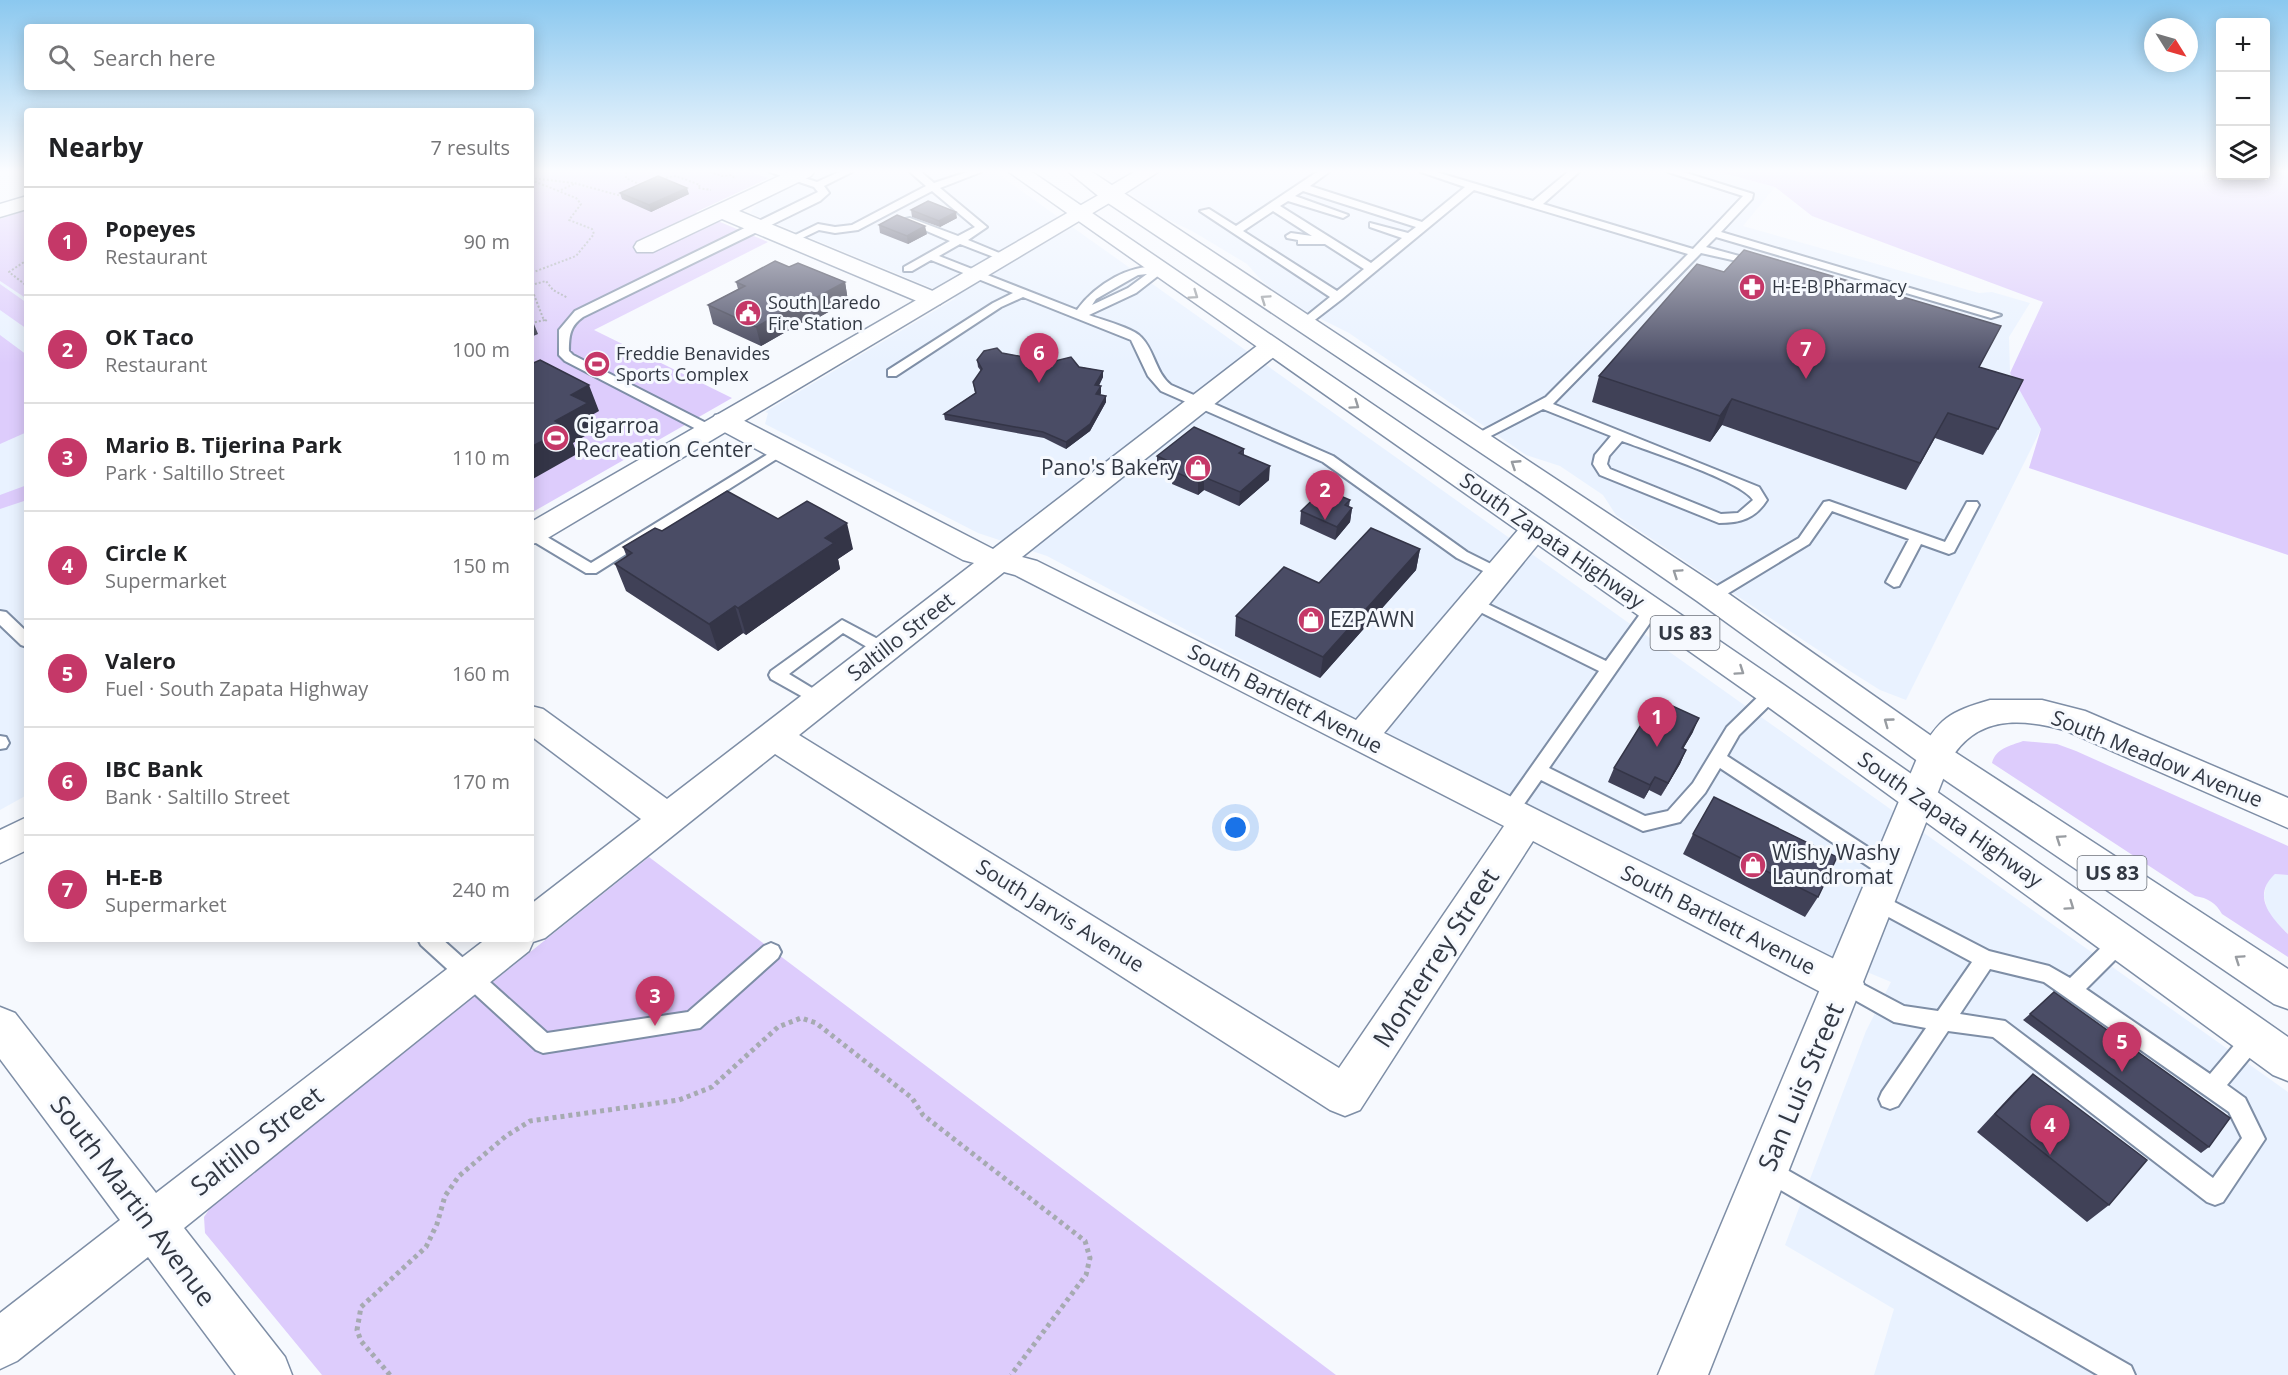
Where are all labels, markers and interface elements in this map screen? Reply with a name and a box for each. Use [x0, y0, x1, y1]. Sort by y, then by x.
north arrow [2144, 18, 2198, 72]
map controls [2216, 18, 2270, 180]
button: + [2216, 18, 2270, 72]
search box [24, 24, 534, 90]
icon: search [45, 41, 78, 74]
text: Search here [93, 42, 216, 72]
button: − [2216, 72, 2270, 126]
button: layers [2216, 126, 2270, 180]
text: Nearby [48, 129, 143, 165]
text: 7 results [430, 134, 510, 161]
text: Popeyes [105, 213, 196, 243]
text: 1 [62, 228, 73, 255]
text: 90 m [463, 228, 510, 255]
text: Restaurant [105, 243, 207, 270]
pharmacy icon: H-E-B Pharmacy [1737, 272, 1767, 302]
place label: H-E-B Pharmacy [1772, 274, 1908, 298]
one-way arrow [1188, 287, 1199, 298]
place label: South Laredo Fire Station [768, 290, 881, 335]
one-way arrow [1260, 295, 1271, 306]
public building icon: South Laredo Fire Station [733, 298, 763, 328]
text: OK Taco [105, 321, 194, 351]
pin: 7 [1786, 330, 1826, 379]
pin: 6 [1020, 334, 1058, 383]
text: 2 [62, 336, 73, 363]
text: 100 m [452, 336, 510, 363]
place label: Freddie Benavides Sports Complex [616, 341, 770, 386]
sports icon: Freddie Benavides Sports Complex [582, 349, 612, 379]
text: Restaurant [105, 351, 207, 378]
one-way arrow [1348, 398, 1359, 409]
place label: Cigarroa Recreation Center [576, 411, 753, 463]
sports icon: Cigarroa Recreation Center [541, 423, 571, 453]
text: Mario B. Tijerina Park [105, 429, 342, 459]
text: 3 [62, 444, 73, 471]
text: 110 m [452, 444, 510, 471]
place label: Pano's Bakery [1041, 453, 1178, 481]
shop icon: Pano's Bakery [1183, 453, 1213, 483]
text: Park · Saltillo Street [105, 459, 285, 486]
one-way arrow [1511, 460, 1522, 471]
street label: South Zapata Highway [1455, 466, 1651, 615]
pin: 2 [1306, 470, 1344, 520]
text: Circle K [105, 537, 187, 567]
text: 4 [62, 552, 73, 579]
text: 150 m [452, 552, 510, 579]
text: Supermarket [105, 567, 227, 594]
one-way arrow [1673, 568, 1683, 580]
street label: Saltillo Street [841, 586, 960, 687]
shop icon: EZPAWN [1296, 605, 1326, 635]
place label: EZPAWN [1330, 605, 1415, 633]
road number: US 83 [1650, 616, 1720, 650]
street label: South Bartlett Avenue [1183, 637, 1387, 759]
text: Valero [105, 645, 176, 675]
text: 5 [62, 660, 73, 687]
text: 160 m [452, 660, 510, 687]
one-way arrow [1734, 664, 1745, 675]
text: Fuel · South Zapata Highway [105, 675, 368, 702]
pin: 1 [1638, 698, 1676, 747]
street label: South Meadow Avenue [2048, 703, 2267, 813]
one-way arrow [1883, 718, 1894, 729]
street label: South Zapata Highway [1853, 745, 2049, 894]
text: IBC Bank [105, 753, 203, 783]
text: 6 [62, 768, 73, 795]
text: 170 m [452, 768, 510, 795]
text: Bank · Saltillo Street [105, 783, 290, 810]
your location [1221, 813, 1250, 842]
one-way arrow [2055, 835, 2066, 846]
place label: Wishy Washy Laundromat [1772, 838, 1900, 890]
shop icon: Wishy Washy Laundromat [1738, 850, 1768, 880]
street label: South Jarvis Avenue [971, 852, 1150, 978]
road number: US 83 [2078, 856, 2146, 890]
street label: South Bartlett Avenue [1616, 858, 1820, 980]
text: H-E-B [105, 861, 163, 891]
street label: Monterrey Street [1364, 861, 1507, 1054]
text: 7 [62, 876, 73, 903]
text: 240 m [452, 876, 510, 903]
text: Supermarket [105, 891, 227, 918]
one-way arrow [2064, 898, 2075, 909]
one-way arrow [2235, 955, 2246, 966]
pin: 3 [636, 976, 674, 1026]
street label: San Luis Street [1748, 997, 1852, 1176]
pin: 5 [2102, 1022, 2142, 1072]
street label: Saltillo Street [183, 1077, 330, 1203]
street label: South Martin Avenue [43, 1088, 225, 1313]
pin: 4 [2030, 1106, 2070, 1155]

